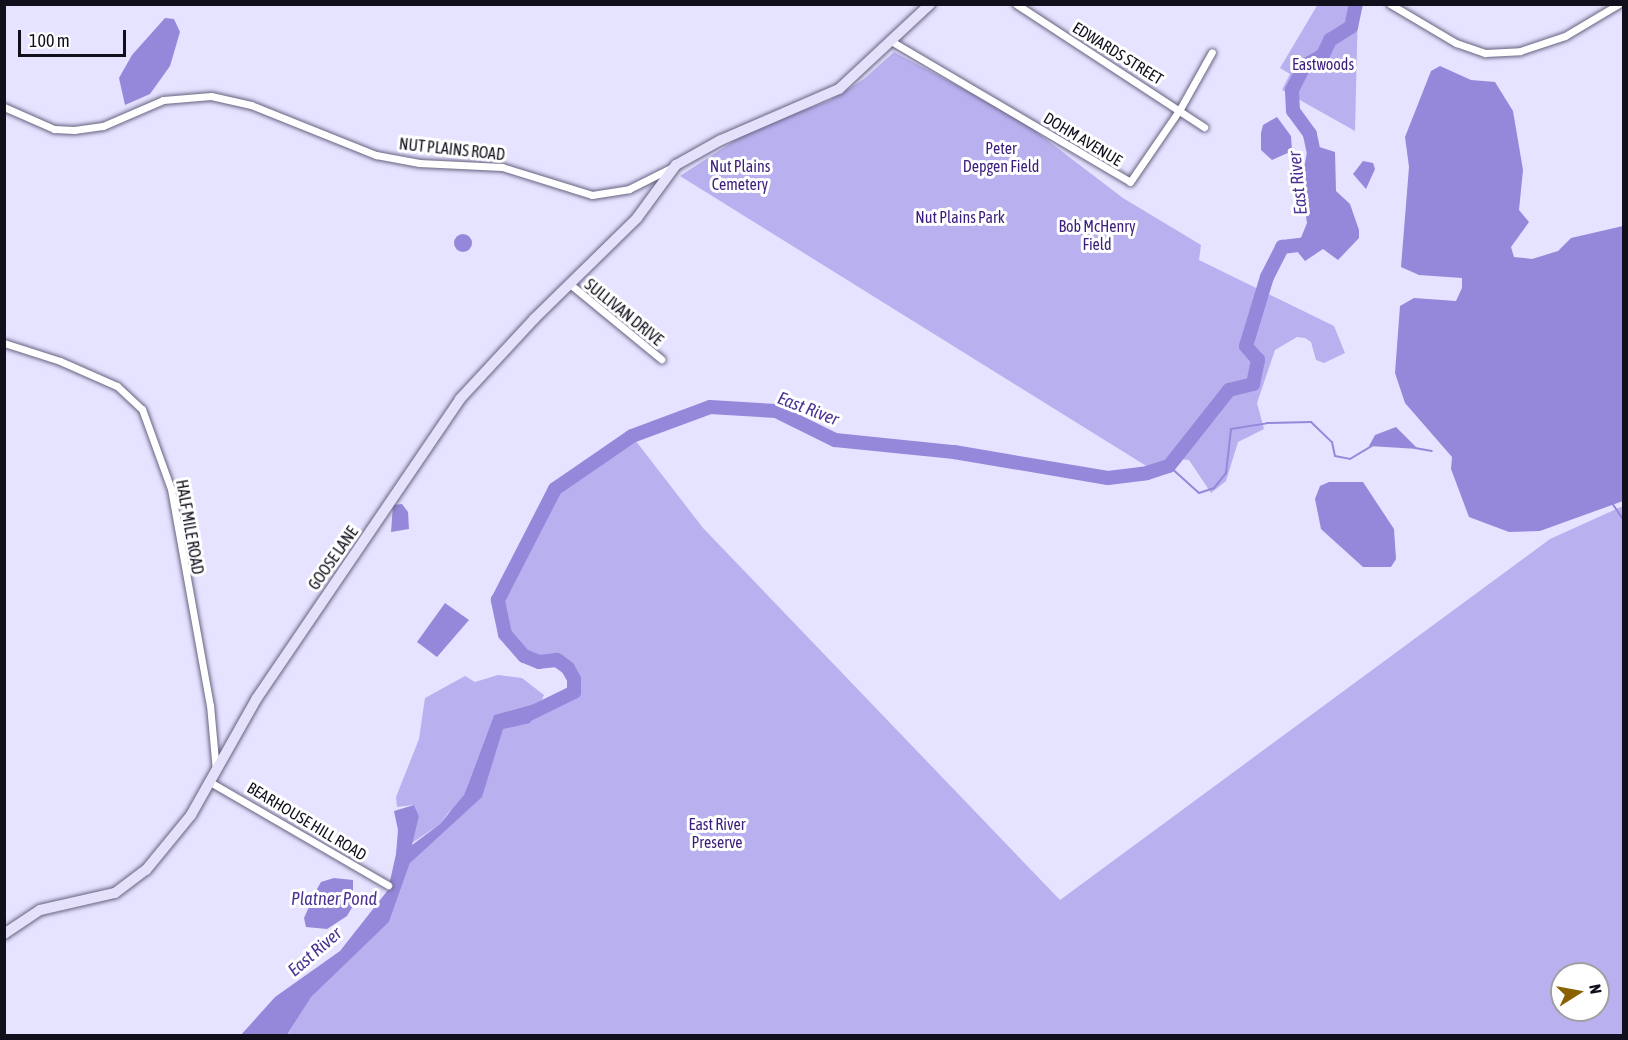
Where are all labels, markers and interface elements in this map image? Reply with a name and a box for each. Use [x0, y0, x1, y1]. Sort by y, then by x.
scale bar [21, 18, 129, 56]
street label: EDWARDS STREET [1069, 18, 1167, 88]
text: 100 m [29, 30, 70, 51]
park label: Eastwoods [1292, 54, 1354, 74]
street label: DOHM AVENUE [1040, 108, 1126, 170]
street label: NUT PLAINS ROAD [398, 134, 506, 164]
park label: Peter Depgen Field [963, 138, 1039, 176]
water label: East River [1284, 150, 1312, 216]
park label: Nut Plains Cemetery [710, 156, 770, 194]
park label: Nut Plains Park [915, 207, 1005, 227]
park label: Bob McHenry Field [1058, 216, 1136, 254]
street label: SULLIVAN DRIVE [581, 275, 667, 349]
water label: East River [774, 387, 842, 431]
street label: HALF MILE ROAD [172, 478, 208, 576]
street label: GOOSE LANE [304, 523, 362, 593]
street label: BEARHOUSE HILL ROAD [244, 778, 370, 864]
park label: East River Preserve [689, 814, 745, 852]
water label: Platner Pond [291, 888, 377, 910]
water label: East River [284, 923, 346, 981]
north arrow [1550, 962, 1610, 1022]
text: N [1586, 983, 1605, 995]

